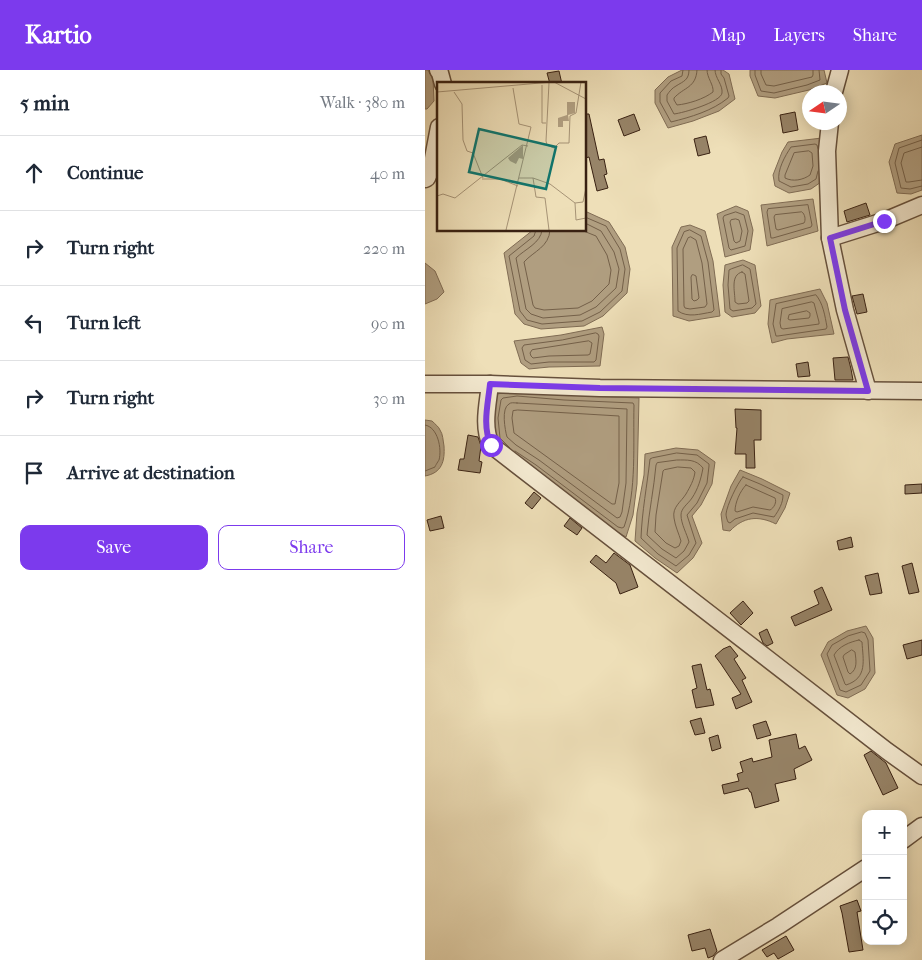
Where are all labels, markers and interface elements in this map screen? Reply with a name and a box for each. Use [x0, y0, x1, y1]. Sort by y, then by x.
text: Kartio [25, 21, 92, 49]
text: Map [711, 25, 745, 46]
text: Layers [773, 25, 825, 46]
text: Share [853, 25, 897, 46]
inset map [437, 82, 586, 231]
north arrow [802, 85, 847, 130]
text: 5 min [20, 91, 69, 115]
text: Walk · 380 m [320, 93, 405, 112]
icon: ahead [20, 159, 48, 187]
text: Continue [67, 162, 143, 184]
text: 40 m [370, 164, 405, 183]
route end [873, 210, 896, 233]
icon: right [20, 234, 48, 262]
text: Turn right [67, 237, 154, 259]
text: 220 m [363, 239, 405, 258]
icon: left [20, 309, 48, 337]
text: Turn left [67, 312, 141, 334]
text: 90 m [371, 314, 405, 333]
icon: right [20, 384, 48, 412]
text: Turn right [67, 387, 154, 409]
text: 30 m [373, 389, 405, 408]
route start [480, 434, 503, 457]
icon: arrive [20, 459, 48, 487]
text: Arrive at destination [67, 462, 235, 484]
button: Save [20, 525, 208, 570]
button: Share [218, 525, 405, 570]
map controls [862, 810, 907, 945]
button: + [862, 810, 907, 855]
button: − [862, 855, 907, 900]
button: locate [862, 900, 907, 945]

